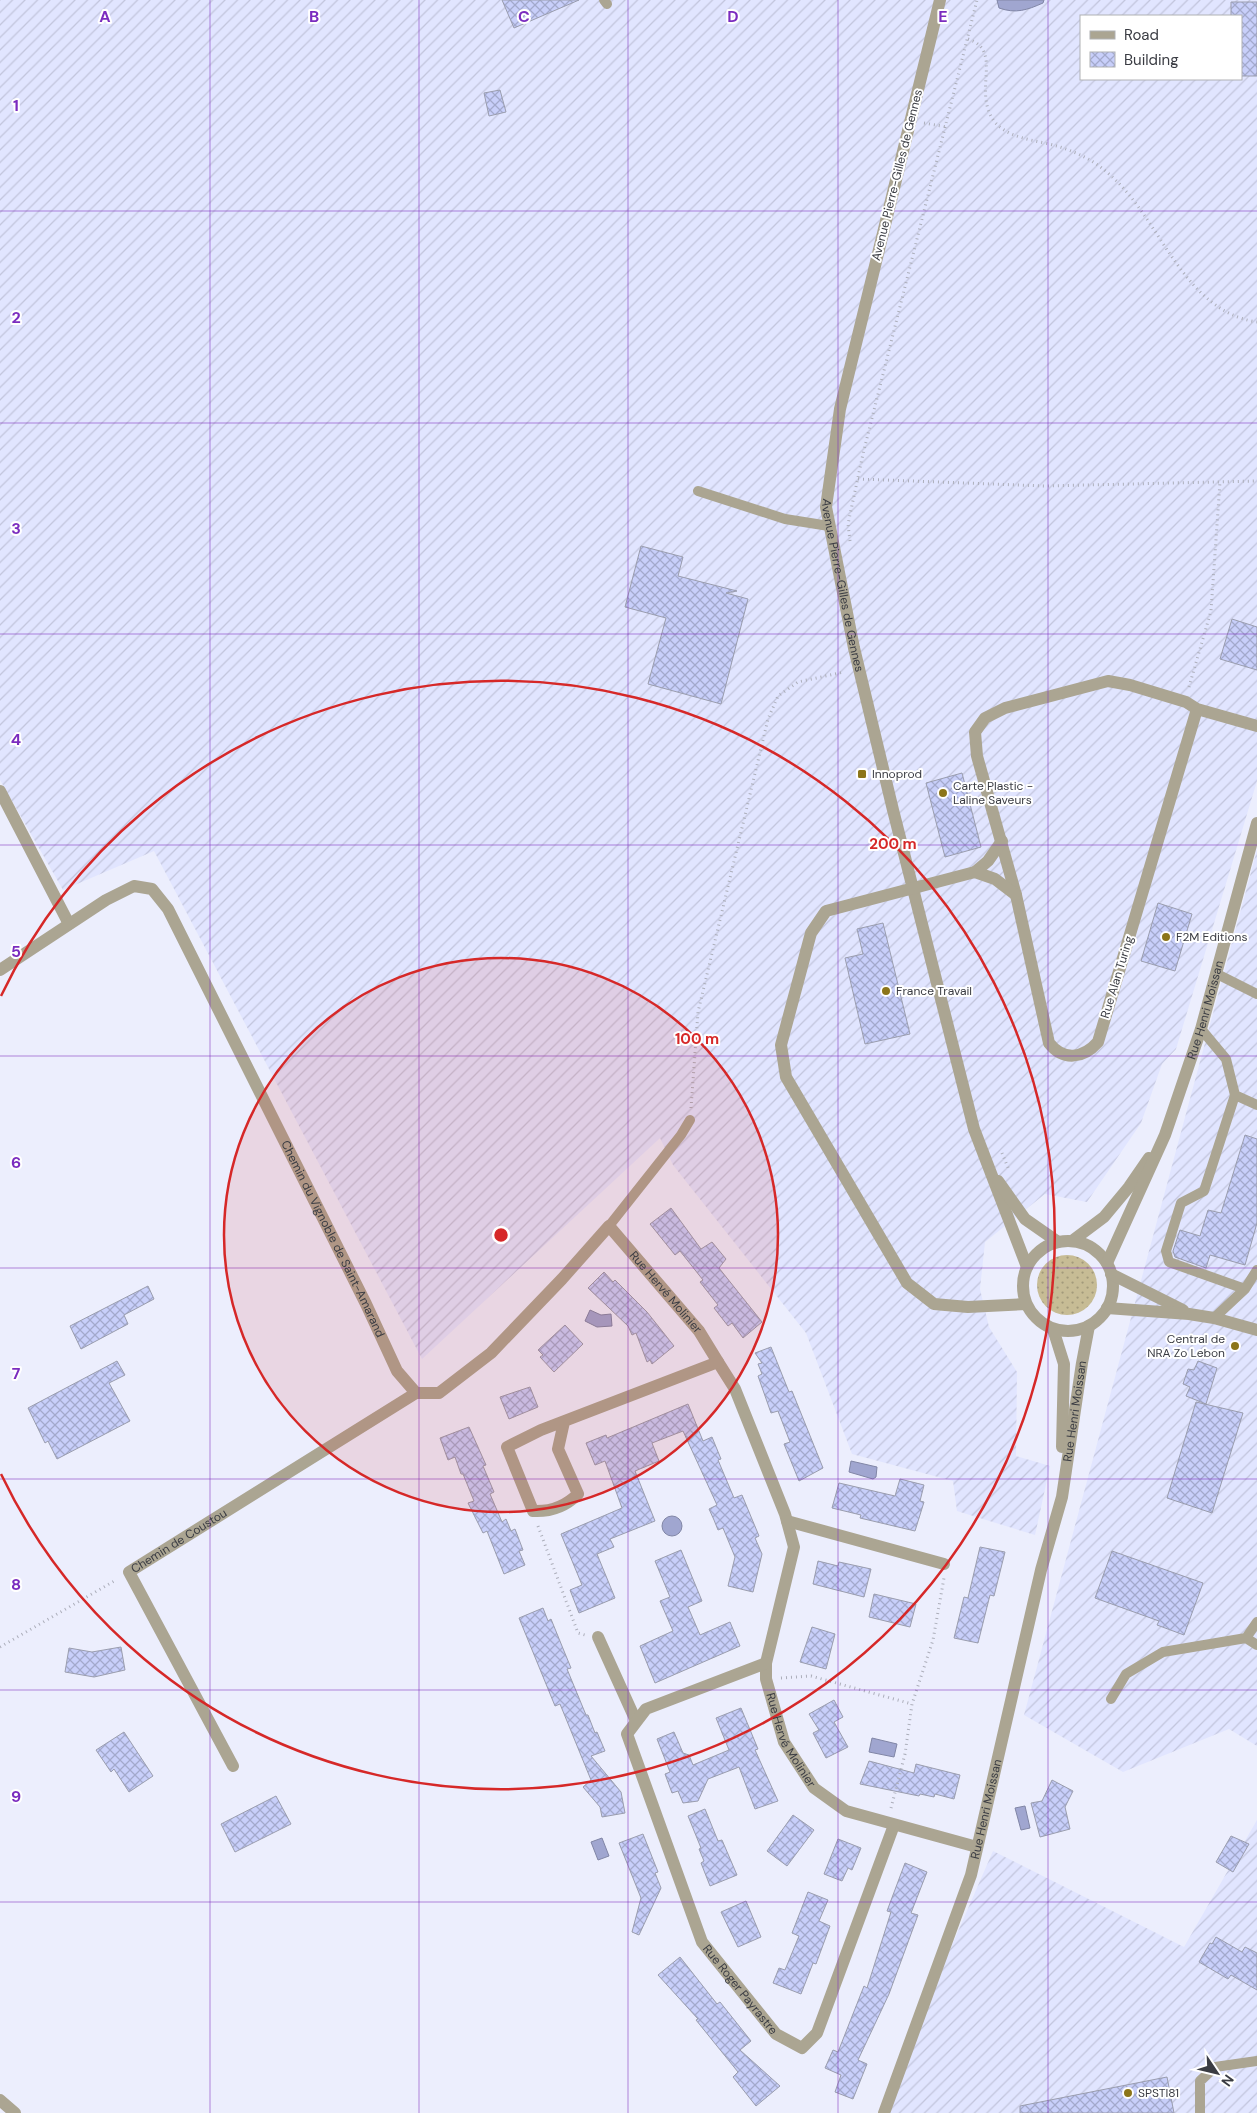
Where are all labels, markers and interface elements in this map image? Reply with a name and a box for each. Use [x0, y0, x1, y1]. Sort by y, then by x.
text: A [99, 6, 111, 27]
text: B [309, 6, 319, 27]
text: C [518, 6, 530, 27]
text: D [727, 6, 739, 27]
text: E [938, 6, 948, 27]
legend [1080, 15, 1242, 80]
text: Road [1124, 25, 1159, 45]
text: Building [1124, 50, 1179, 70]
street label: Avenue Pierre-Gilles de Gennes [868, 88, 926, 262]
text: 1 [13, 95, 19, 116]
text: 2 [11, 307, 21, 328]
street label: Avenue Pierre-Gilles de Gennes [818, 498, 867, 674]
text: 3 [11, 518, 21, 539]
text: 4 [11, 729, 21, 750]
place label: Innoprod [872, 766, 922, 782]
marker: Innoprod [856, 768, 868, 780]
place label: Carte Plastic - Laline Saveurs [953, 778, 1033, 808]
marker: Carte Plastic - Laline Saveurs [937, 787, 949, 799]
text: 200 m [869, 834, 917, 854]
place label: F2M Editions [1176, 929, 1247, 945]
marker: F2M Editions [1160, 931, 1172, 943]
street label: Rue Alan Turing [1097, 934, 1137, 1020]
text: 5 [11, 941, 21, 962]
street label: Rue Henri Moissan [1183, 959, 1227, 1061]
place label: France Travail [896, 983, 972, 999]
marker: France Travail [880, 985, 892, 997]
text: 100 m [675, 1029, 719, 1049]
street label: Chemin du Vignoble de Saint-Amarand [277, 1138, 388, 1340]
text: 6 [11, 1152, 21, 1173]
centre of rings [492, 1226, 510, 1244]
street label: Rue Hervé Molinier [626, 1248, 706, 1337]
place label: Central de NRA Zo Lebon [1147, 1331, 1225, 1361]
marker: Central de NRA Zo Lebon [1229, 1340, 1241, 1352]
street label: Rue Henri Moissan [1059, 1359, 1090, 1463]
text: 7 [12, 1363, 21, 1384]
street label: Chemin de Coustou [128, 1505, 230, 1577]
text: 8 [11, 1574, 21, 1595]
street label: Rue Hervé Molinier [762, 1691, 820, 1791]
street label: Rue Henri Moissan [967, 1757, 1005, 1861]
text: 9 [11, 1786, 21, 1807]
street label: Rue Roger Payrastre [699, 1941, 781, 2038]
north arrow [1192, 2048, 1242, 2098]
text: N [1217, 2071, 1238, 2090]
place label: SPSTI81 [1138, 2085, 1179, 2101]
marker: SPSTI81 [1122, 2087, 1134, 2099]

